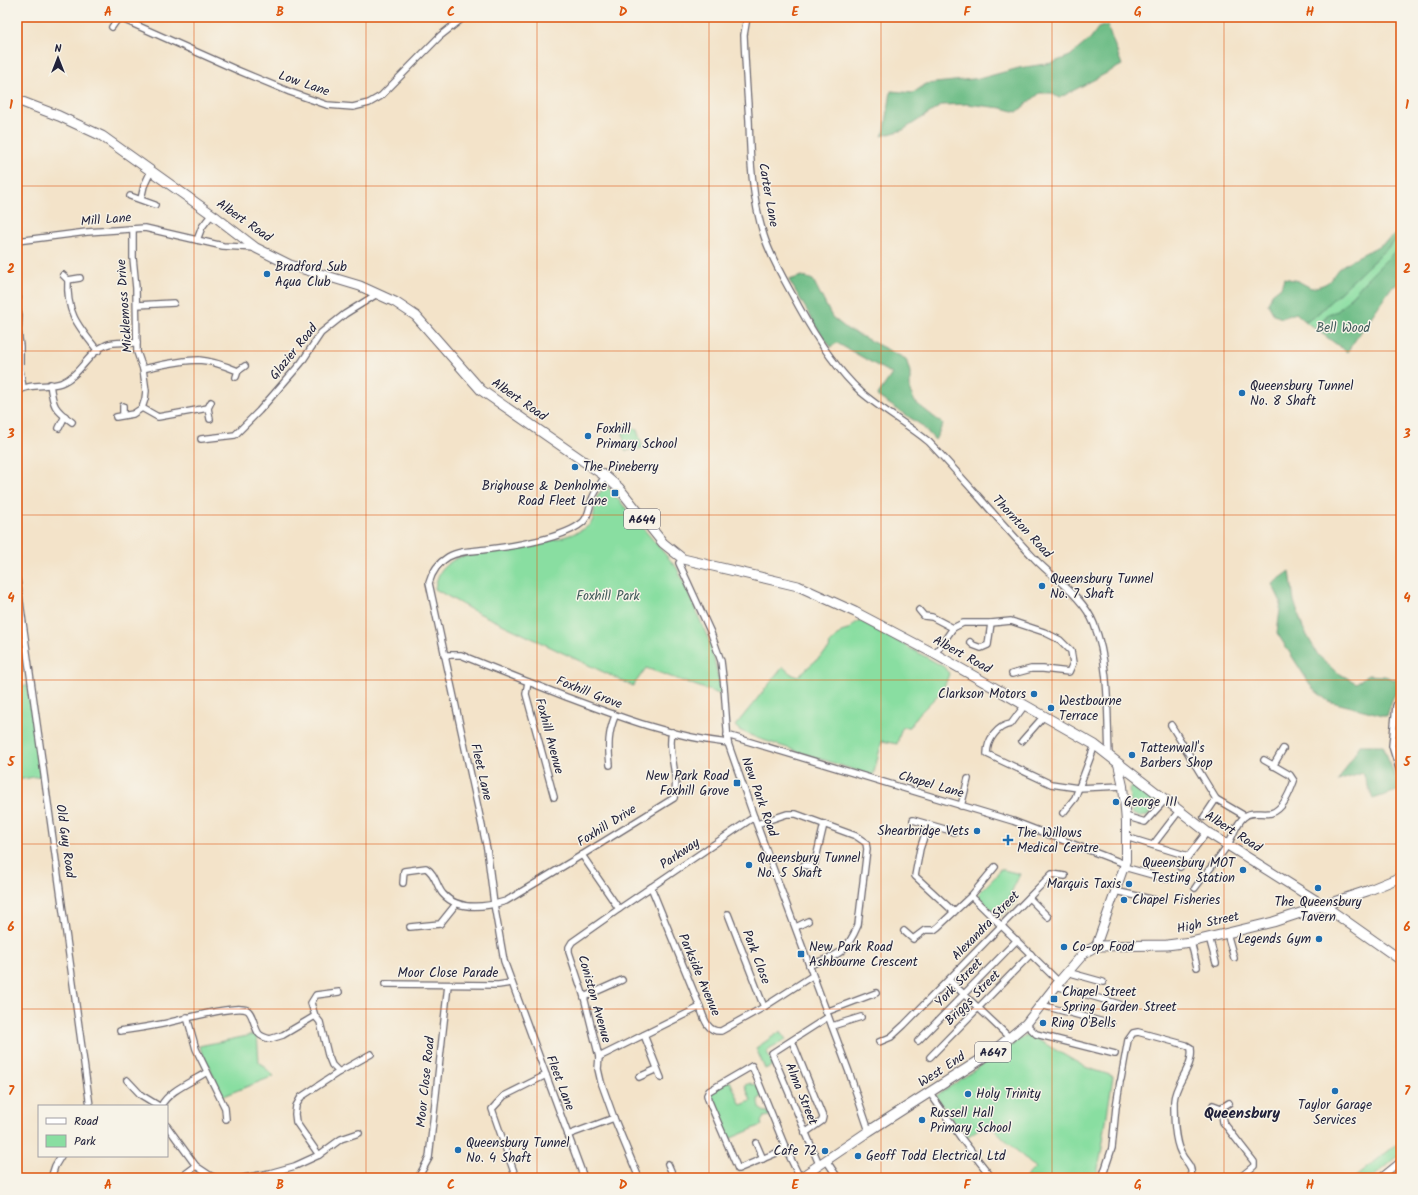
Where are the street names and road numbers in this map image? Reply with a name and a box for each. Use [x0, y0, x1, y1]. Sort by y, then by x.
street label: Low Lane [276, 65, 333, 103]
street label: Carter Lane [752, 161, 784, 229]
street label: Albert Road [212, 194, 277, 248]
street label: Mill Lane [80, 207, 132, 233]
street label: Micklemoss Drive [111, 258, 139, 354]
street label: Glazier Road [265, 319, 324, 385]
street label: Albert Road [487, 373, 552, 427]
street label: Thornton Road [987, 491, 1057, 564]
road number: A644 [624, 509, 660, 529]
street label: Albert Road [929, 630, 996, 680]
street label: Foxhill Grove [553, 671, 625, 715]
street label: Foxhill Avenue [529, 696, 569, 777]
street label: Fleet Lane [464, 741, 498, 803]
street label: New Park Road [735, 754, 783, 840]
street label: Chapel Lane [896, 766, 966, 804]
street label: Foxhill Drive [573, 799, 641, 853]
street label: Old Guy Road [49, 803, 81, 880]
street label: Albert Road [1200, 806, 1266, 859]
street label: Parkway [656, 832, 705, 875]
street label: Alexandra Street [947, 885, 1026, 966]
street label: High Street [1175, 906, 1242, 940]
street label: Park Close [736, 927, 776, 988]
street label: Parkside Avenue [672, 930, 726, 1020]
street label: Coniston Avenue [571, 953, 617, 1046]
street label: York Street [930, 953, 989, 1013]
street label: Moor Close Parade [398, 963, 499, 984]
street label: Briggs Street [940, 965, 1006, 1031]
street label: Moor Close Road [411, 1035, 441, 1128]
road number: A647 [975, 1042, 1011, 1062]
street label: West End [914, 1047, 970, 1093]
street label: Fleet Lane [540, 1052, 580, 1114]
street label: Alma Street [779, 1060, 823, 1129]

